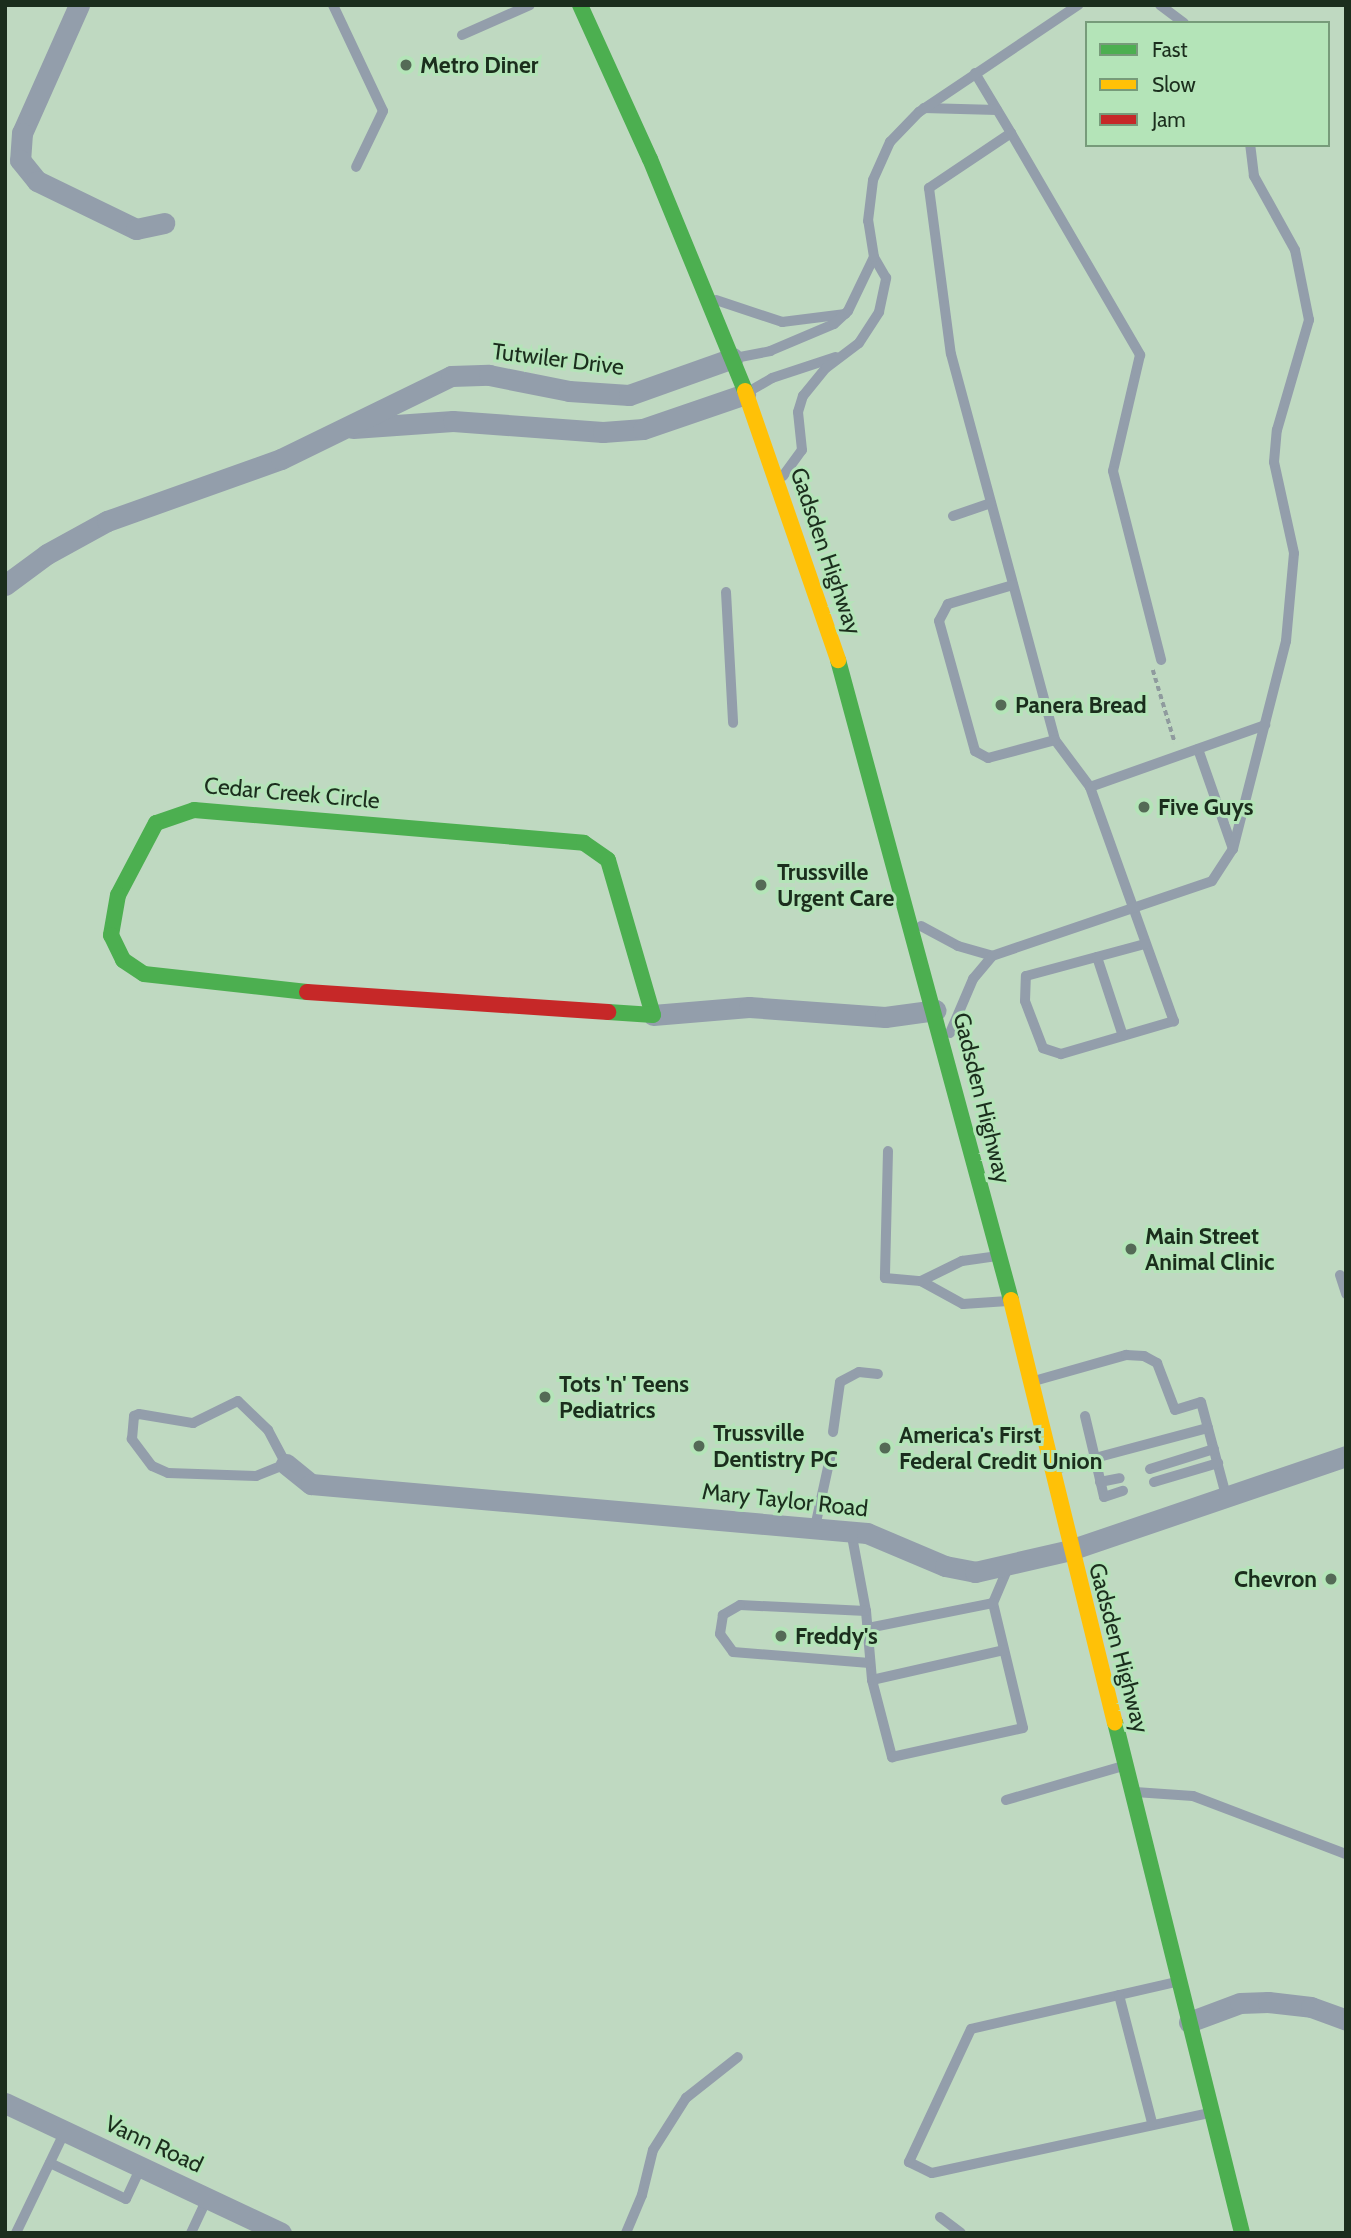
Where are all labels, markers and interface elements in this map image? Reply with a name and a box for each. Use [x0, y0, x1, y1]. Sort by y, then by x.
legend [1085, 21, 1330, 147]
text: Fast [1152, 37, 1188, 62]
place label: Metro Diner [420, 51, 538, 79]
marker: Metro Diner [398, 57, 414, 73]
text: Slow [1152, 72, 1196, 97]
text: Jam [1152, 107, 1186, 132]
street label: Tutwiler Drive [490, 337, 626, 381]
street label: Gadsden Highway [785, 464, 867, 638]
place label: Panera Bread [1015, 691, 1147, 719]
marker: Panera Bread [993, 697, 1009, 713]
street label: Cedar Creek Circle [203, 772, 381, 814]
place label: Five Guys [1158, 793, 1253, 821]
marker: Five Guys [1136, 799, 1152, 815]
place label: Trussville Urgent Care [777, 858, 894, 912]
marker: Trussville Urgent Care [751, 875, 771, 895]
street label: Gadsden Highway [947, 1010, 1017, 1186]
place label: Main Street Animal Clinic [1145, 1222, 1275, 1276]
marker: Main Street Animal Clinic [1123, 1241, 1139, 1257]
place label: Tots 'n' Teens Pediatrics [559, 1370, 689, 1424]
marker: Tots 'n' Teens Pediatrics [537, 1389, 553, 1405]
place label: Trussville Dentistry PC [713, 1419, 838, 1473]
place label: America's First Federal Credit Union [899, 1421, 1102, 1475]
marker: Trussville Dentistry PC [691, 1438, 707, 1454]
marker: America's First Federal Credit Union [877, 1440, 893, 1456]
street label: Mary Taylor Road [701, 1478, 869, 1522]
street label: Gadsden Highway [1083, 1560, 1155, 1736]
place label: Chevron [1234, 1565, 1317, 1593]
marker: Chevron [1323, 1571, 1339, 1587]
place label: Freddy's [795, 1622, 878, 1650]
marker: Freddy's [773, 1628, 789, 1644]
street label: Vann Road [101, 2109, 207, 2179]

